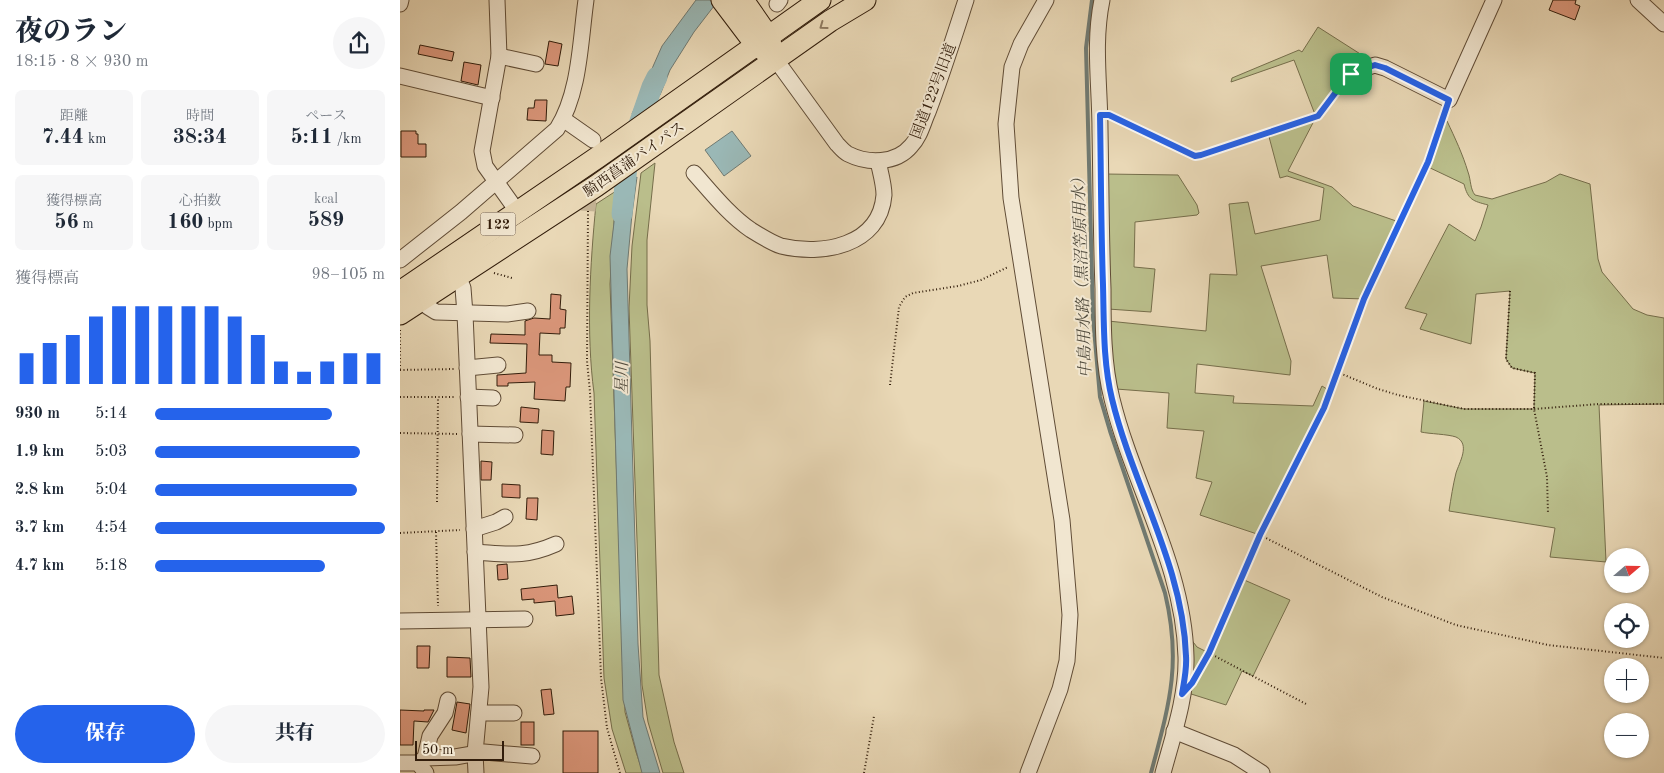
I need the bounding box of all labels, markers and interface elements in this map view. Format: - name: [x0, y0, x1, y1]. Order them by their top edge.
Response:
- button: share: [333, 17, 385, 69]
- text: 夜のラン: [15, 19, 127, 47]
- one-way arrow: [819, 20, 829, 29]
- street label: 国道122号旧道: [907, 41, 960, 141]
- pin: [1330, 53, 1372, 95]
- text: 18:15 · 8 × 930 m: [15, 54, 148, 70]
- icon: arrive: [1337, 60, 1365, 88]
- text: 距離: [60, 109, 88, 123]
- text: 時間: [186, 109, 214, 123]
- text: ペース: [305, 109, 347, 123]
- street label: 騎西菖蒲バイパス: [580, 118, 688, 201]
- text: 7.44: [42, 127, 84, 148]
- text: 38:34: [173, 127, 227, 148]
- text: 5:11: [290, 127, 333, 148]
- text: km: [84, 132, 106, 146]
- text: /km: [333, 132, 362, 146]
- water label: 中島用水路（黒沼笠原用水）: [1069, 170, 1095, 378]
- text: kcal: [314, 192, 338, 206]
- text: 獲得標高: [46, 194, 102, 208]
- text: 心拍数: [179, 194, 221, 208]
- text: 589: [308, 210, 344, 231]
- text: 56: [54, 212, 79, 233]
- text: 160: [167, 212, 204, 233]
- road number: 122: [480, 212, 516, 235]
- text: m: [79, 217, 94, 231]
- text: bpm: [204, 217, 233, 231]
- text: 98–105 m: [311, 267, 385, 283]
- text: 獲得標高: [15, 271, 79, 287]
- water label: 星川: [613, 360, 631, 394]
- text: 930 m: [15, 406, 60, 422]
- text: 5:14: [95, 406, 127, 422]
- text: 1.9 km: [15, 444, 64, 460]
- text: 5:03: [95, 444, 127, 460]
- text: 2.8 km: [15, 482, 64, 498]
- text: 5:04: [95, 482, 127, 498]
- text: 3.7 km: [15, 520, 64, 536]
- text: 4:54: [95, 520, 127, 536]
- north arrow: [1604, 548, 1649, 592]
- map controls: [1604, 548, 1649, 758]
- text: 4.7 km: [15, 558, 64, 574]
- text: 5:18: [95, 558, 127, 574]
- button: locate: [1604, 603, 1649, 648]
- button: +: [1604, 658, 1649, 703]
- button: 保存: [15, 705, 195, 763]
- button: 共有: [205, 705, 385, 763]
- button: −: [1604, 713, 1649, 758]
- scale bar: [415, 738, 504, 761]
- text: 50 m: [422, 743, 453, 757]

